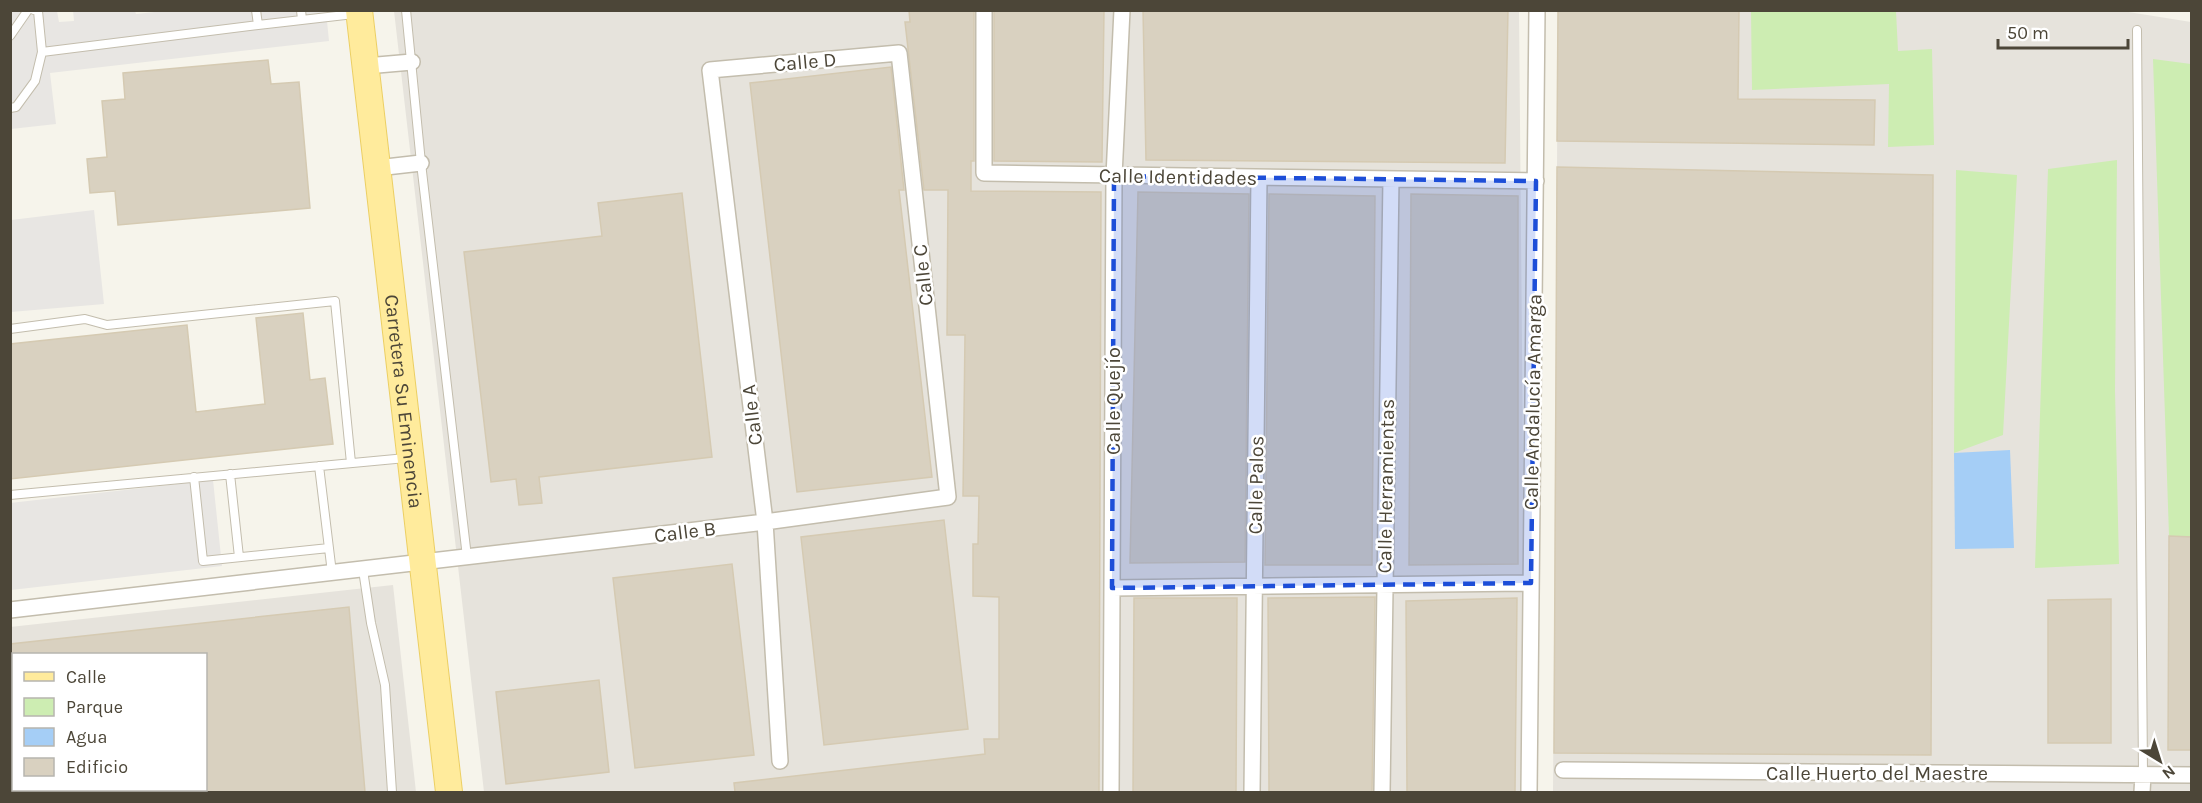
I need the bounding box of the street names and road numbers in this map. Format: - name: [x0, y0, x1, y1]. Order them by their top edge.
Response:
- street label: Calle D: [773, 48, 837, 76]
- street label: Calle Identidades: [1099, 164, 1257, 190]
- street label: Calle C: [908, 243, 938, 307]
- street label: Carretera Su Eminencia: [380, 293, 428, 510]
- street label: Calle Andalucía Amarga: [1520, 294, 1546, 510]
- street label: Calle Quejío: [1102, 347, 1125, 455]
- street label: Calle A: [737, 383, 767, 447]
- street label: Calle Herramientas: [1373, 398, 1399, 574]
- street label: Calle Palos: [1244, 435, 1268, 535]
- street label: Calle B: [653, 517, 717, 547]
- street label: Calle Huerto del Maestre: [1766, 762, 1988, 785]

